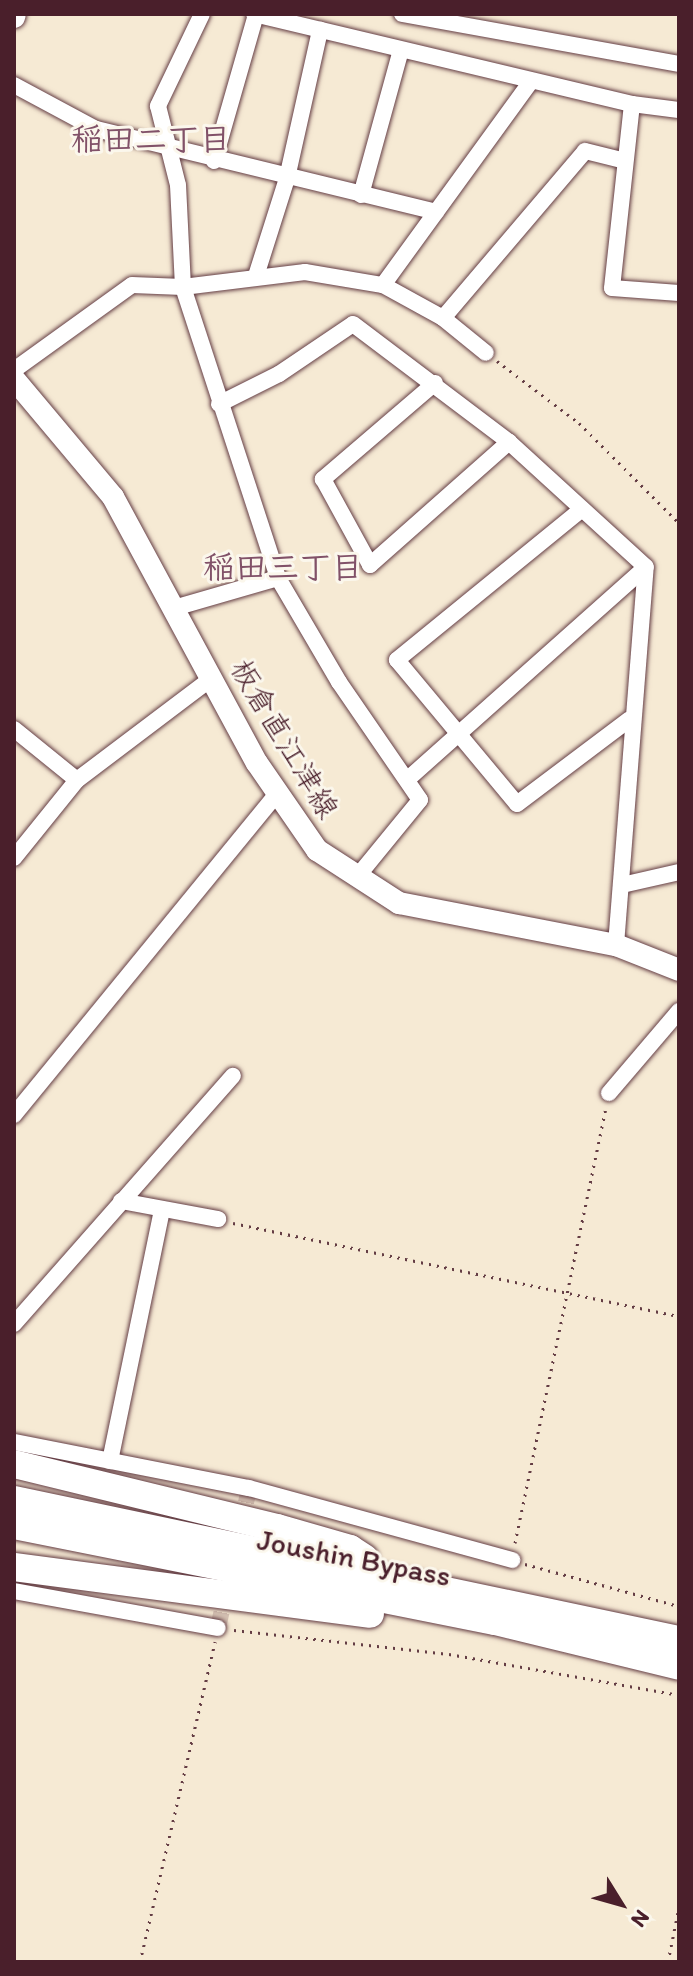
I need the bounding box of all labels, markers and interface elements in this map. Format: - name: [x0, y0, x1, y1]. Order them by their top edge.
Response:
- district label: 稲田二丁目: [71, 120, 231, 158]
- district label: 稲田三丁目: [203, 548, 363, 586]
- street label: 板倉直江津線: [222, 653, 346, 825]
- street label: Joushin Bypass: [254, 1522, 454, 1594]
- north arrow: [581, 1864, 661, 1944]
- text: N: [625, 1905, 656, 1933]

